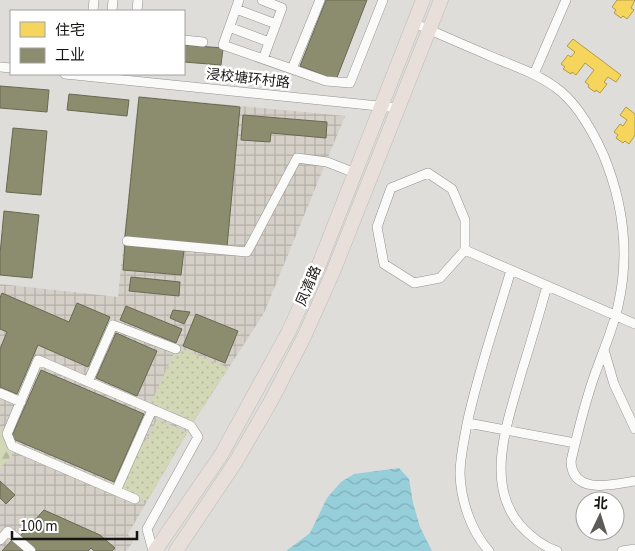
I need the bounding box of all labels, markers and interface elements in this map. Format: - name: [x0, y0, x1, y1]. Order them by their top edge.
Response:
- legend: [10, 10, 185, 75]
- text: 住宅: [55, 20, 85, 41]
- text: 工业: [55, 45, 85, 66]
- street label: 浸校塘环村路: [205, 65, 291, 93]
- street label: 凤清路: [292, 263, 326, 309]
- north arrow: [575, 491, 625, 541]
- text: 北: [593, 494, 609, 514]
- scale bar: [12, 508, 138, 540]
- text: 100 m: [20, 516, 58, 537]

